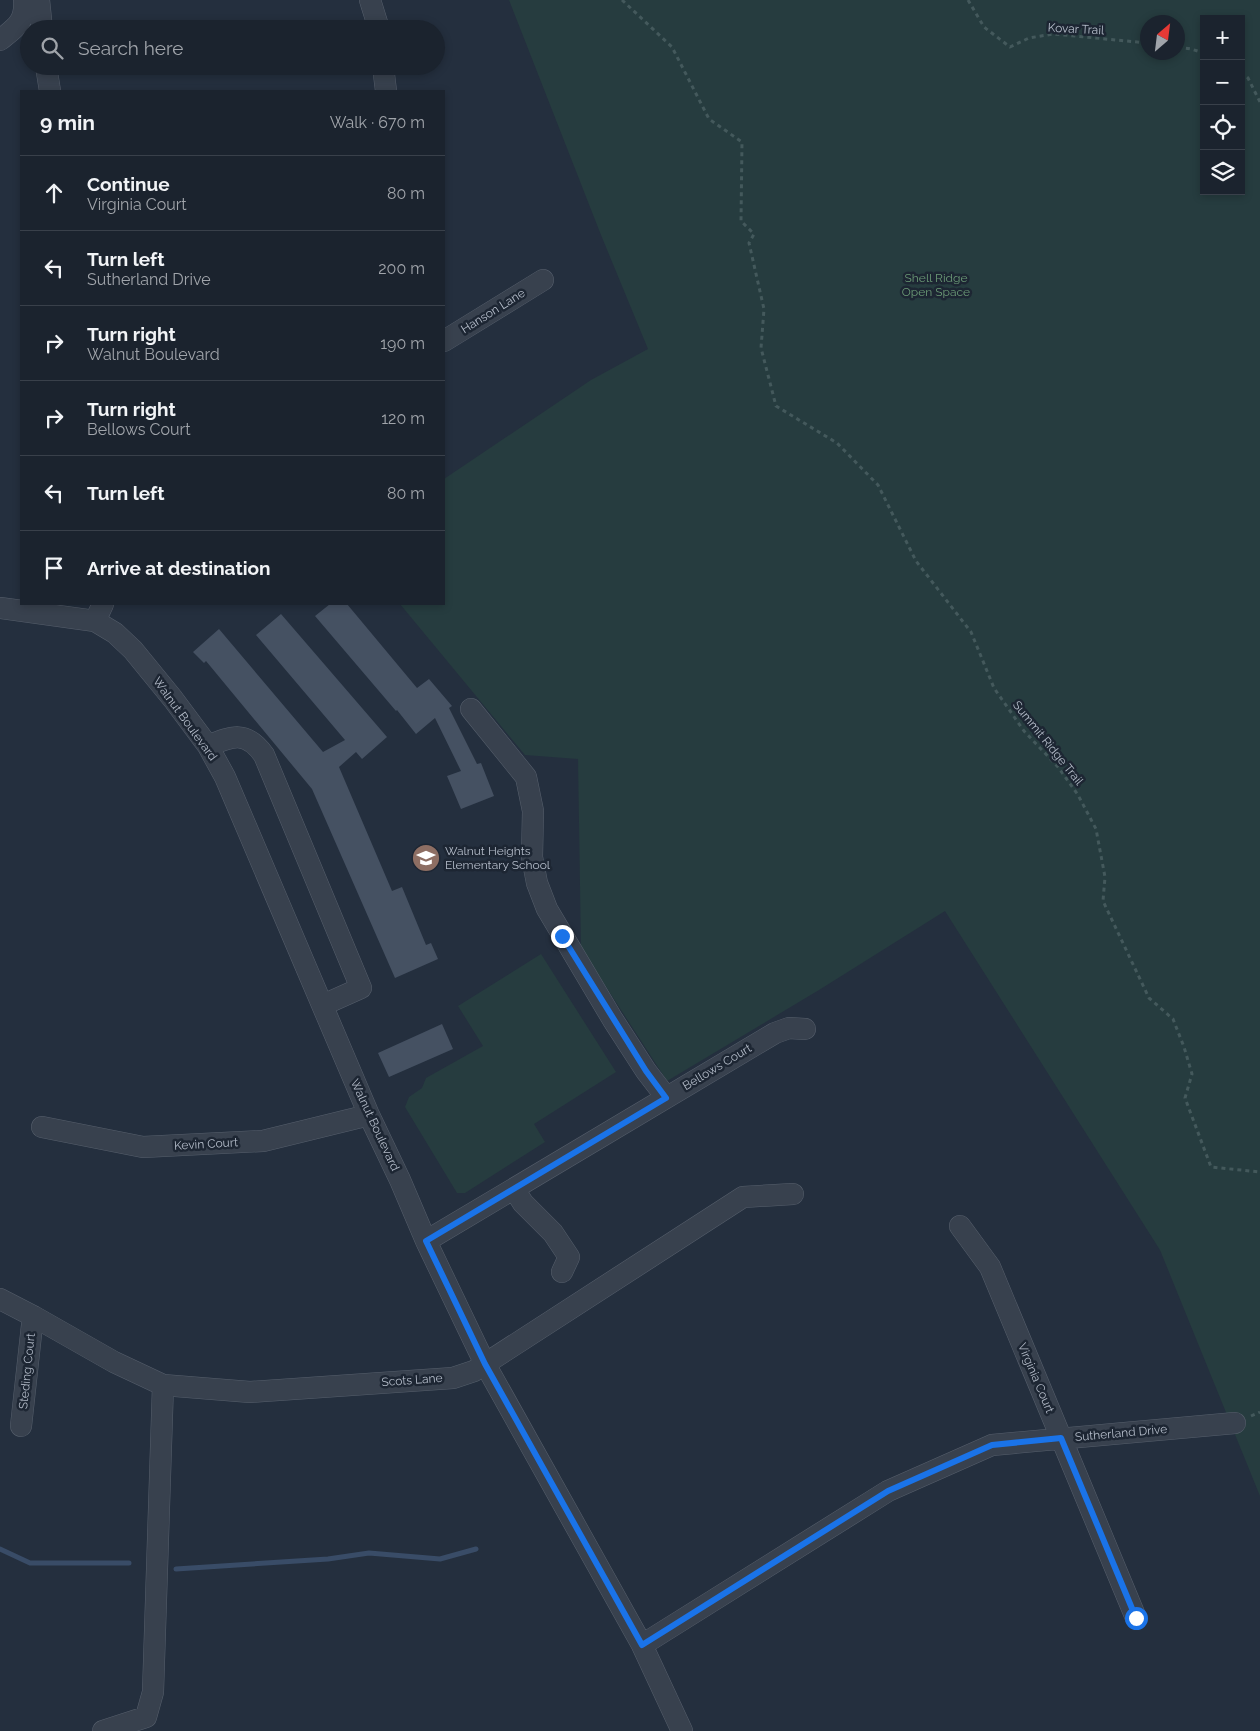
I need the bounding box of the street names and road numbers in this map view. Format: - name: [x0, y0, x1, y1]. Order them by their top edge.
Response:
- street label: Kovar Trail: [1047, 21, 1105, 38]
- street label: Hanson Lane: [458, 286, 528, 336]
- street label: Walnut Boulevard: [150, 675, 220, 763]
- street label: Summit Ridge Trail: [1010, 698, 1087, 788]
- street label: Bellows Court: [680, 1041, 754, 1093]
- street label: Walnut Boulevard: [348, 1077, 402, 1173]
- street label: Kevin Court: [174, 1135, 238, 1153]
- street label: Steding Court: [16, 1332, 38, 1410]
- street label: Virginia Court: [1015, 1341, 1057, 1415]
- street label: Scots Lane: [381, 1371, 443, 1389]
- street label: Sutherland Drive: [1074, 1422, 1168, 1444]

